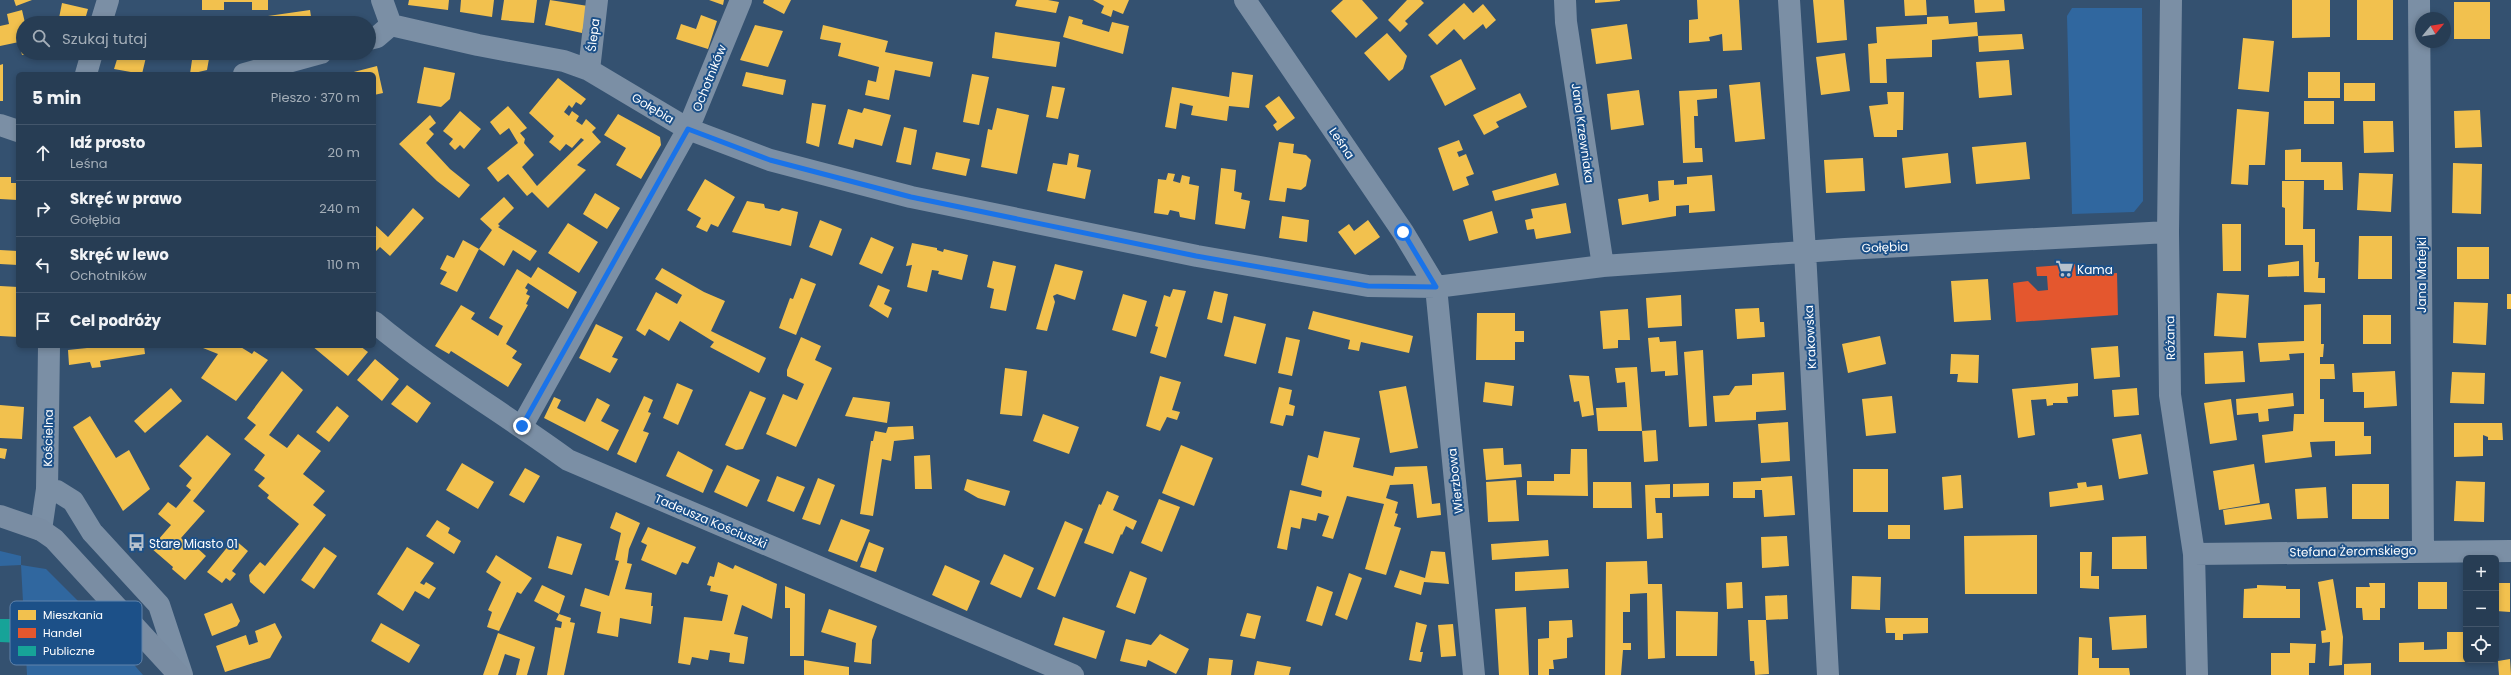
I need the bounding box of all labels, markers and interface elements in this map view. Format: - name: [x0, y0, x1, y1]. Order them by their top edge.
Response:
- north arrow: [2415, 12, 2451, 48]
- search box: [16, 16, 376, 60]
- street label: Ślepa: [583, 17, 603, 53]
- icon: search: [30, 27, 52, 49]
- text: Szukaj tutaj: [62, 28, 147, 49]
- street label: Ochotników: [688, 42, 730, 114]
- street label: Jana Krzewniaka: [1568, 82, 1598, 184]
- text: 5 min: [32, 86, 81, 110]
- text: Pieszo · 370 m: [271, 88, 360, 107]
- street label: Gołębia: [629, 89, 677, 127]
- street label: Leśna: [1325, 124, 1359, 162]
- text: Idź prosto: [70, 132, 145, 153]
- icon: ahead: [32, 142, 54, 164]
- text: 20 m: [327, 143, 360, 162]
- text: Leśna: [70, 154, 108, 173]
- text: Skręć w prawo: [70, 188, 182, 209]
- icon: right: [32, 198, 54, 220]
- text: 240 m: [319, 199, 360, 218]
- text: Gołębia: [70, 210, 121, 229]
- route start: [1394, 223, 1412, 241]
- street label: Jana Matejki: [2413, 237, 2430, 313]
- street label: Gołębia: [1861, 238, 1909, 256]
- text: Skręć w lewo: [70, 244, 169, 265]
- icon: left: [32, 254, 54, 276]
- text: 110 m: [327, 255, 360, 274]
- supermarket icon: Kama: [2054, 259, 2074, 279]
- place label: Kama: [2077, 261, 2113, 278]
- text: Ochotników: [70, 266, 147, 285]
- street label: Krakowska: [1800, 305, 1820, 369]
- icon: arrive: [32, 310, 54, 332]
- text: Cel podróży: [70, 310, 161, 331]
- street label: Różana: [2161, 316, 2179, 360]
- street label: Kościelna: [39, 409, 57, 467]
- route end: [513, 417, 531, 435]
- street label: Wierzbowa: [1443, 447, 1467, 515]
- street label: Tadeusza Kościuszki: [652, 490, 770, 552]
- bus stop icon: Stare Miasto 01: [126, 533, 146, 553]
- place label: Stare Miasto 01: [149, 535, 238, 552]
- street label: Stefana Żeromskiego: [2289, 541, 2417, 561]
- map controls: [2463, 555, 2499, 663]
- button: +: [2463, 555, 2499, 591]
- button: −: [2463, 591, 2499, 627]
- legend: [10, 601, 142, 665]
- text: Mieszkania: [43, 607, 103, 623]
- text: Handel: [43, 625, 82, 641]
- button: locate: [2463, 627, 2499, 663]
- text: Publiczne: [43, 643, 95, 659]

